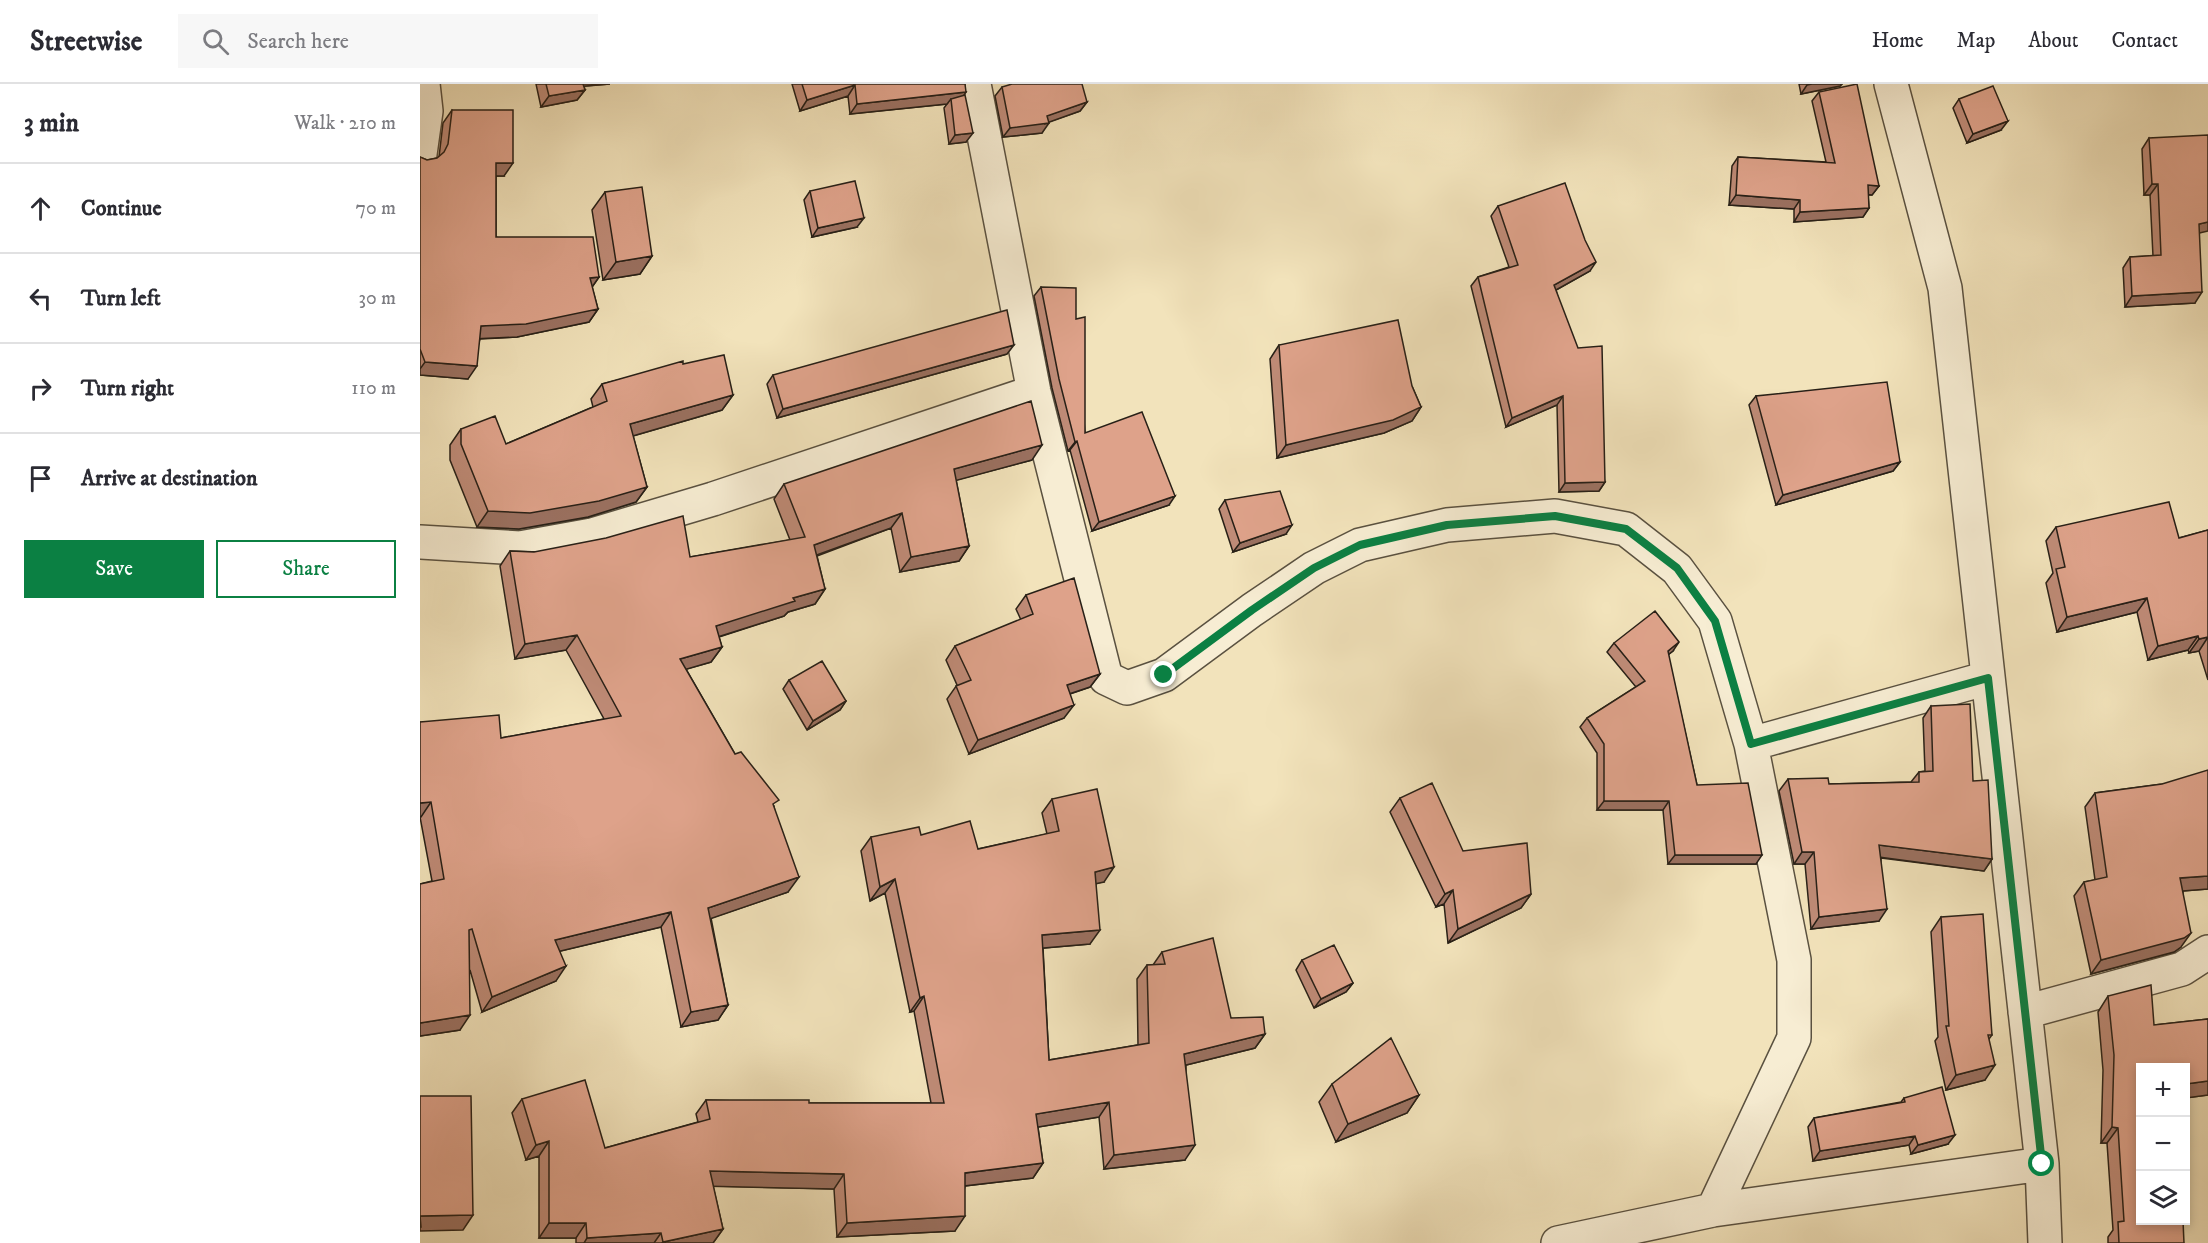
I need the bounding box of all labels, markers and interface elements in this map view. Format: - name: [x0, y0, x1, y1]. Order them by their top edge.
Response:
- search box: [178, 14, 598, 68]
- text: Streetwise: [30, 24, 142, 59]
- icon: search: [199, 25, 232, 58]
- text: Search here: [247, 28, 349, 55]
- text: Home: [1872, 28, 1924, 54]
- text: Map: [1957, 28, 1995, 54]
- text: About: [2028, 28, 2079, 54]
- text: Contact: [2112, 28, 2178, 54]
- text: 3 min: [24, 107, 79, 140]
- text: Walk · 210 m: [294, 111, 396, 136]
- icon: ahead: [24, 192, 57, 225]
- text: Continue: [81, 195, 162, 222]
- text: 70 m: [355, 196, 396, 221]
- icon: left: [24, 282, 57, 315]
- text: Turn left: [81, 285, 161, 312]
- text: 30 m: [358, 286, 396, 311]
- icon: right: [24, 372, 57, 405]
- text: Turn right: [81, 375, 174, 402]
- text: 110 m: [351, 376, 396, 401]
- icon: arrive: [24, 462, 57, 495]
- text: Arrive at destination: [81, 465, 258, 492]
- button: Save: [24, 540, 204, 598]
- button: Share: [216, 540, 396, 598]
- route end: [1150, 661, 1176, 687]
- map controls: [2136, 1063, 2190, 1225]
- button: +: [2136, 1063, 2190, 1117]
- button: −: [2136, 1117, 2190, 1171]
- route start: [2028, 1150, 2054, 1176]
- button: layers: [2136, 1171, 2190, 1225]

